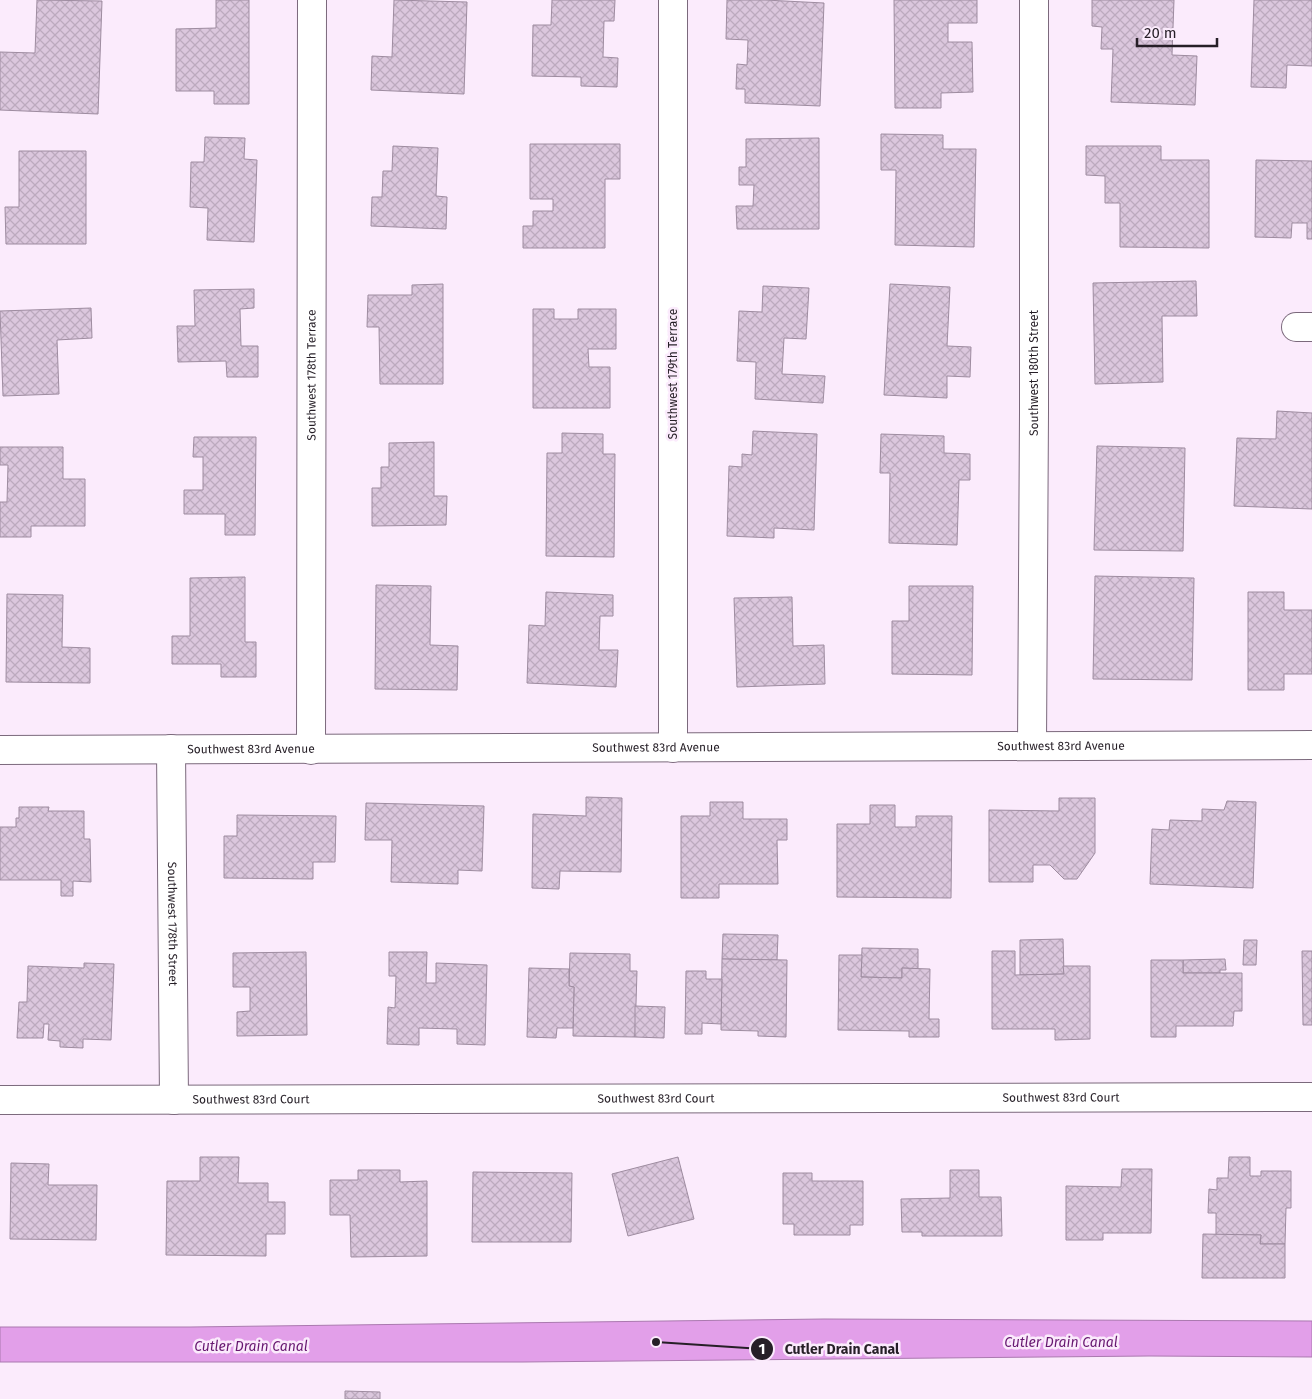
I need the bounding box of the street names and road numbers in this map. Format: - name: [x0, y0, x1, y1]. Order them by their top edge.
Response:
- street label: Southwest 178th Terrace: [304, 309, 319, 441]
- street label: Southwest 179th Terrace: [666, 309, 680, 439]
- street label: Southwest 180th Street: [1027, 309, 1041, 436]
- street label: Southwest 83rd Avenue: [997, 739, 1125, 753]
- street label: Southwest 83rd Avenue: [592, 740, 720, 755]
- street label: Southwest 83rd Avenue: [187, 742, 315, 756]
- street label: Southwest 178th Street: [165, 862, 180, 987]
- street label: Southwest 83rd Court: [1002, 1090, 1120, 1105]
- street label: Southwest 83rd Court: [597, 1091, 715, 1106]
- street label: Southwest 83rd Court: [192, 1092, 310, 1107]

